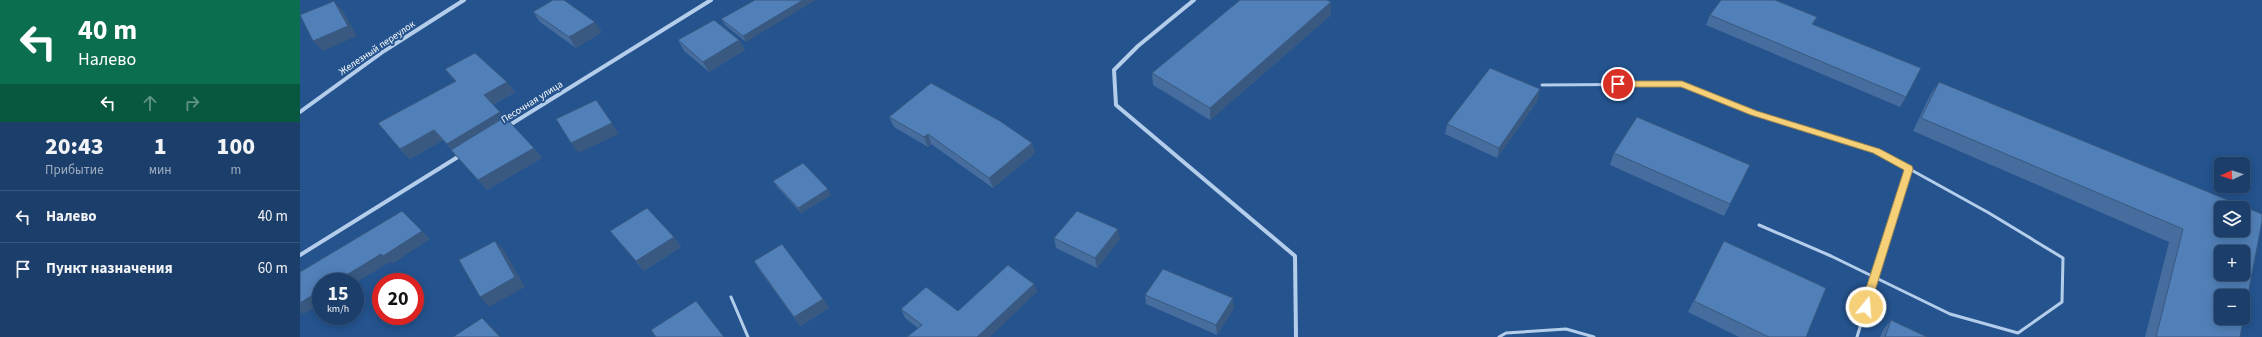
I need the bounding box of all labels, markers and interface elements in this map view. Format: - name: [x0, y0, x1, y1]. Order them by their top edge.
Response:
- text: 40 m: [78, 10, 137, 50]
- icon: left: [12, 16, 64, 68]
- street label: Железный переулок: [336, 17, 418, 79]
- text: Налево: [78, 47, 136, 72]
- pin: [1601, 67, 1635, 101]
- icon: arrive: [1607, 73, 1629, 95]
- street label: Песочная улица: [498, 77, 566, 127]
- icon: left: [97, 92, 119, 114]
- icon: ahead: [139, 92, 161, 114]
- icon: right: [181, 92, 203, 114]
- text: 20:43: [45, 129, 104, 164]
- text: 1: [154, 129, 167, 164]
- text: 100: [217, 129, 255, 164]
- north arrow: [2214, 157, 2250, 193]
- map controls: [2214, 157, 2250, 325]
- text: Прибытие: [45, 161, 104, 179]
- text: мин: [149, 161, 172, 179]
- text: m: [230, 161, 241, 179]
- button: layers: [2214, 201, 2250, 237]
- icon: left: [12, 206, 34, 228]
- text: Налево: [46, 206, 97, 227]
- text: 40 m: [258, 206, 288, 227]
- button: +: [2214, 245, 2250, 281]
- icon: arrive: [12, 258, 34, 280]
- text: Пункт назначения: [46, 258, 173, 279]
- text: 60 m: [258, 258, 288, 279]
- speed limit sign: 20: [372, 273, 424, 325]
- text: 15: [327, 280, 349, 308]
- position arrow: [1845, 286, 1887, 328]
- button: −: [2214, 289, 2250, 325]
- text: km/h: [327, 302, 349, 316]

